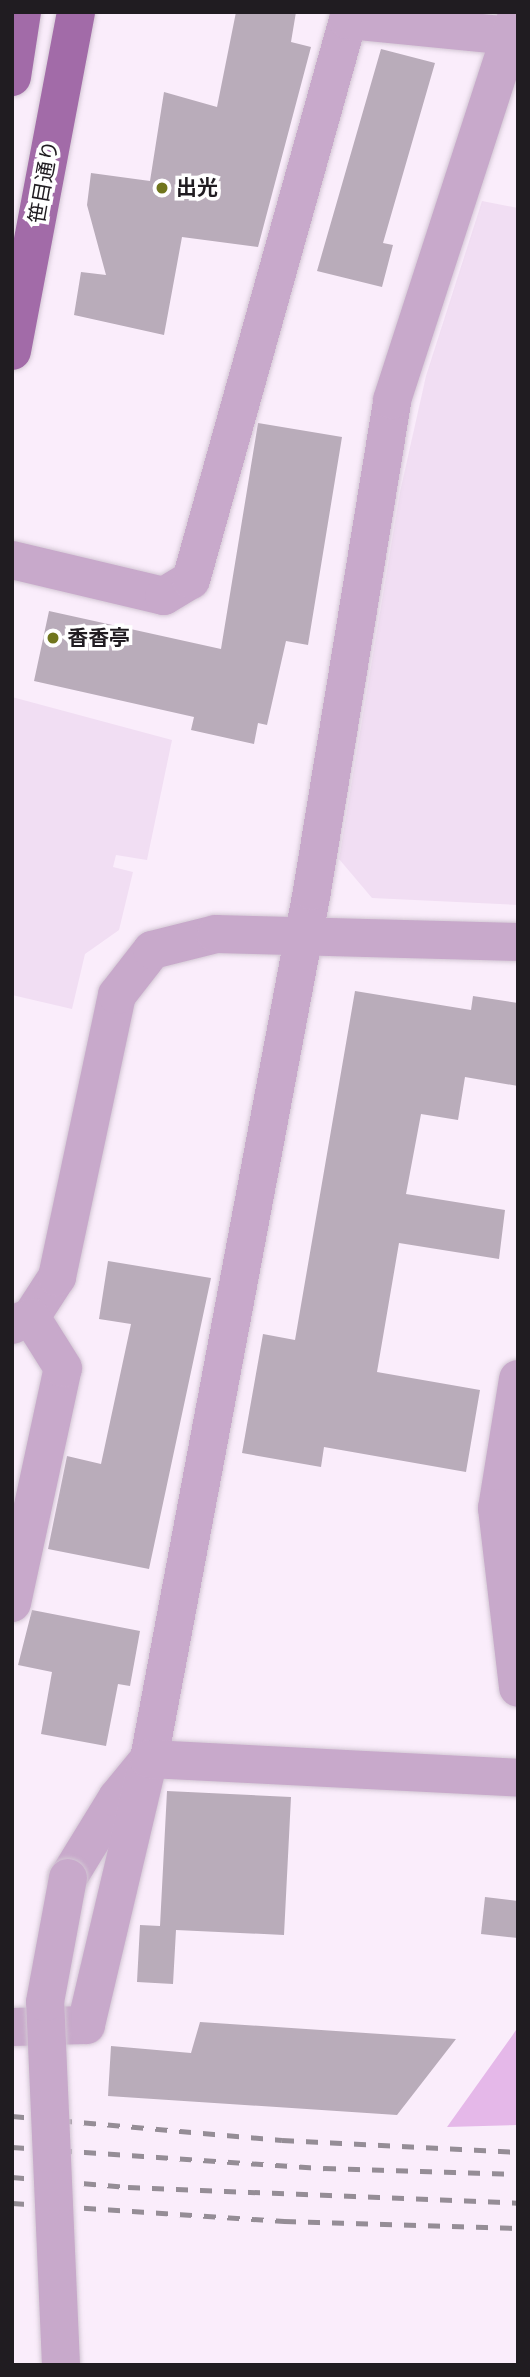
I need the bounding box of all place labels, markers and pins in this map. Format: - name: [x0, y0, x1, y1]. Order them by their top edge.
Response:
- place label: 出光: [176, 175, 218, 201]
- marker: 出光: [154, 180, 170, 196]
- place label: 香香亭: [67, 625, 130, 651]
- marker: 香香亭: [45, 630, 61, 646]

